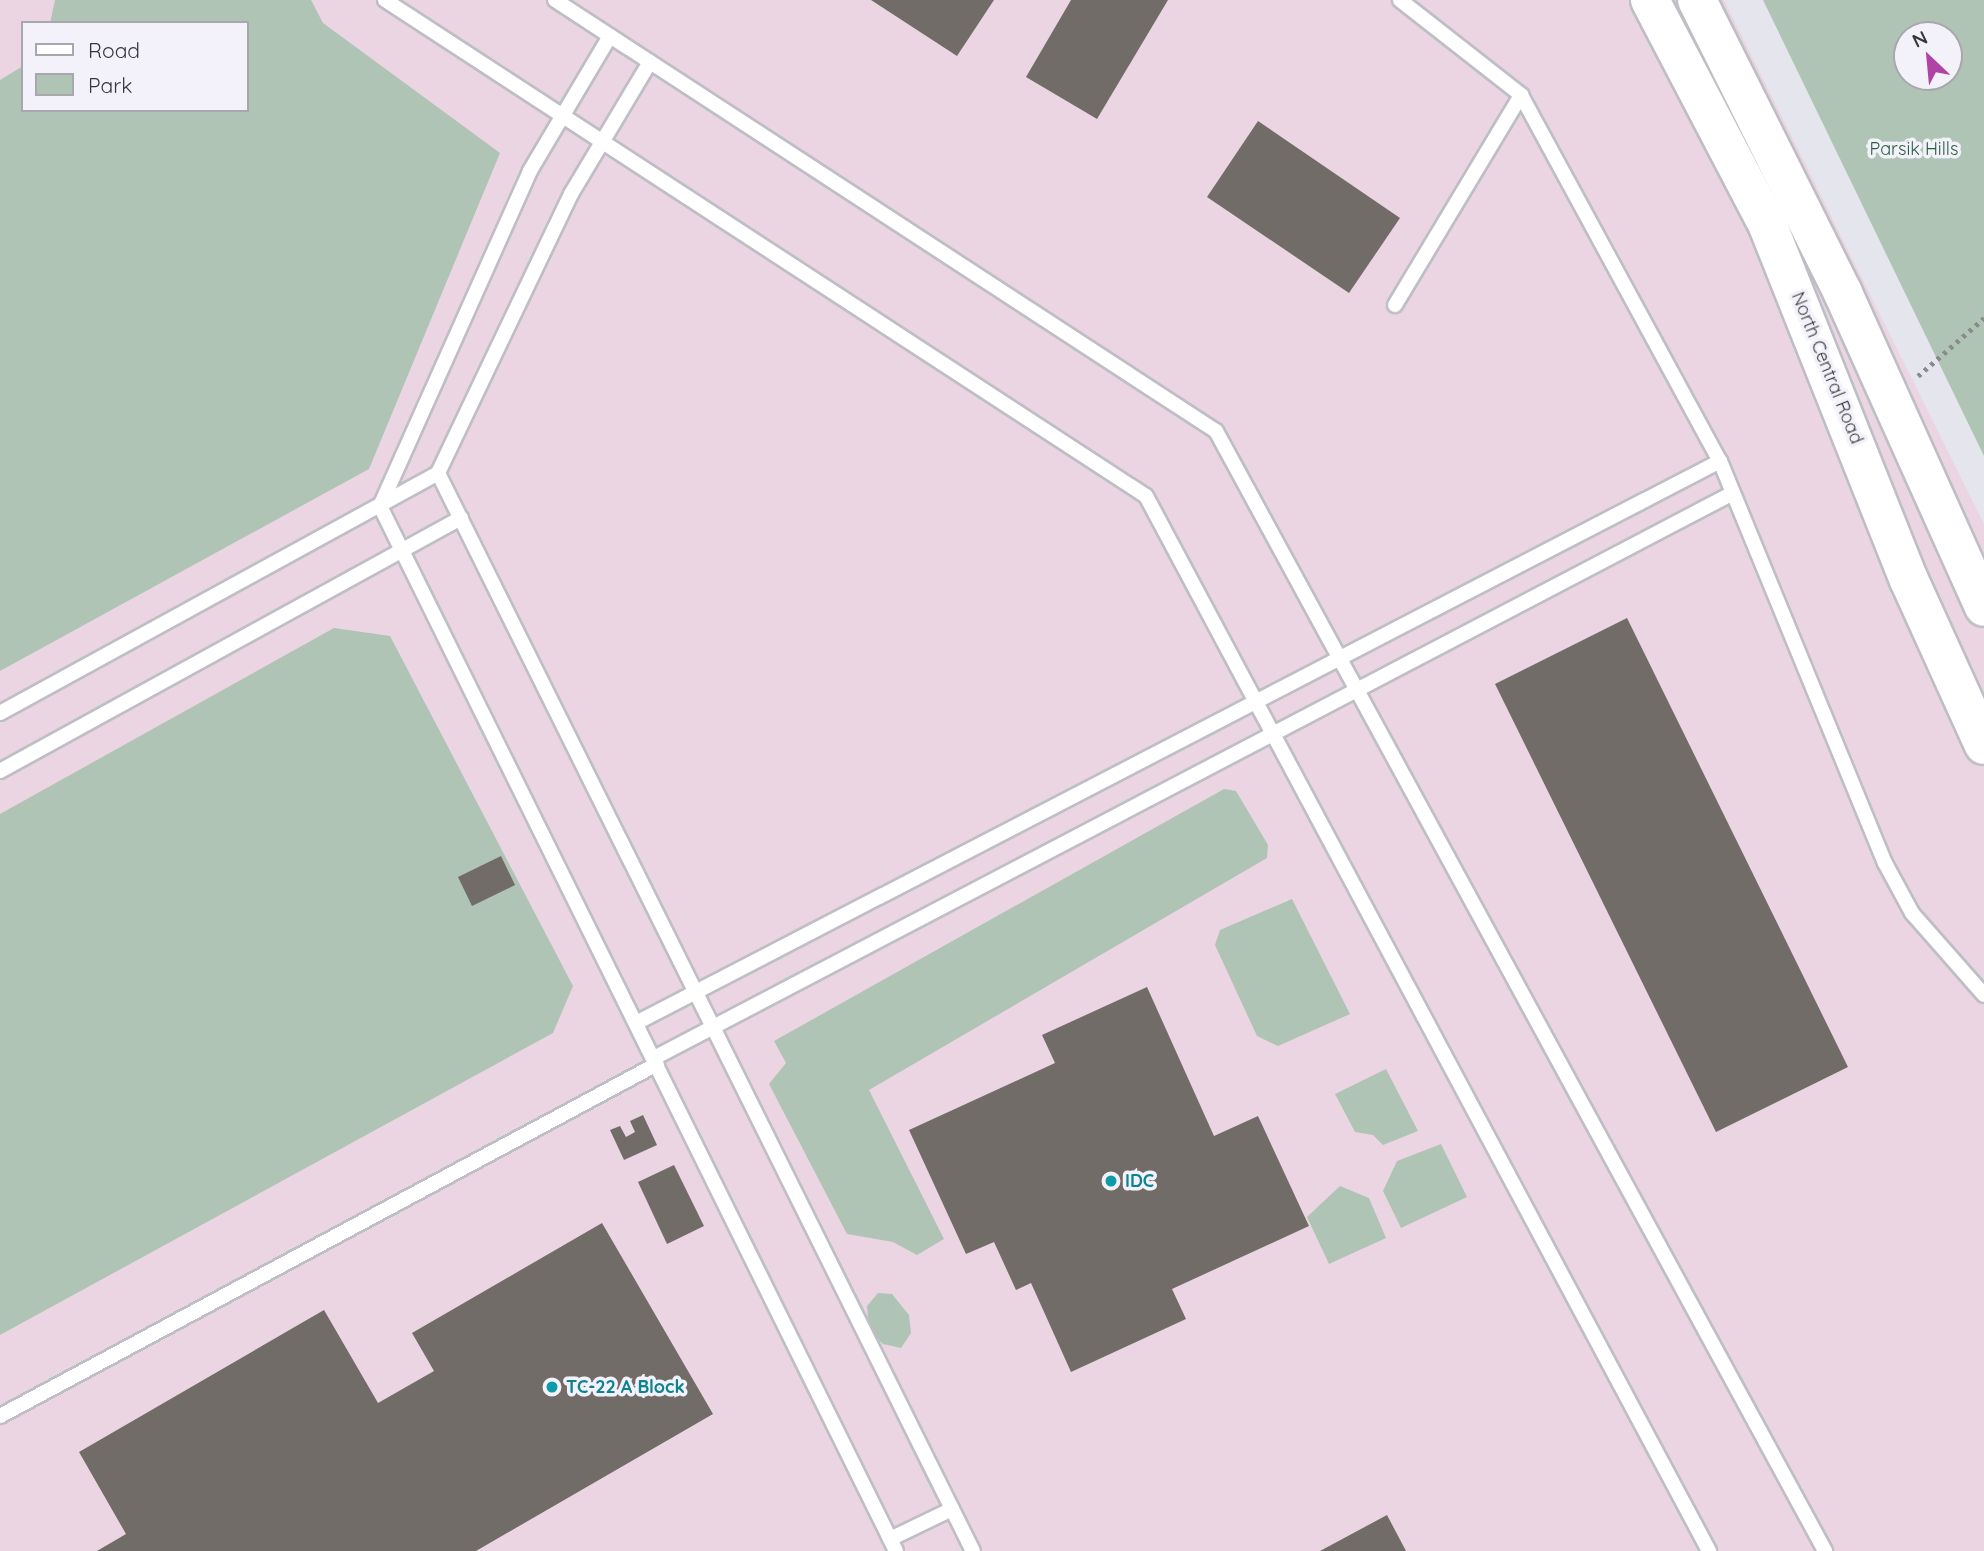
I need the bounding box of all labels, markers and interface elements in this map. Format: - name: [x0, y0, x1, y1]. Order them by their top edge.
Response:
- legend: [21, 21, 248, 112]
- north arrow: [1893, 21, 1963, 91]
- text: N: [1908, 25, 1931, 53]
- text: Road: [88, 37, 140, 63]
- text: Park: [88, 72, 132, 98]
- park label: Parsik Hills: [1870, 138, 1958, 160]
- street label: North Central Road: [1787, 289, 1867, 447]
- place label: IDC: [1125, 1170, 1154, 1192]
- marker: IDC: [1103, 1173, 1119, 1189]
- place label: TC-22 A Block: [566, 1376, 685, 1398]
- marker: TC-22 A Block: [544, 1379, 560, 1395]

